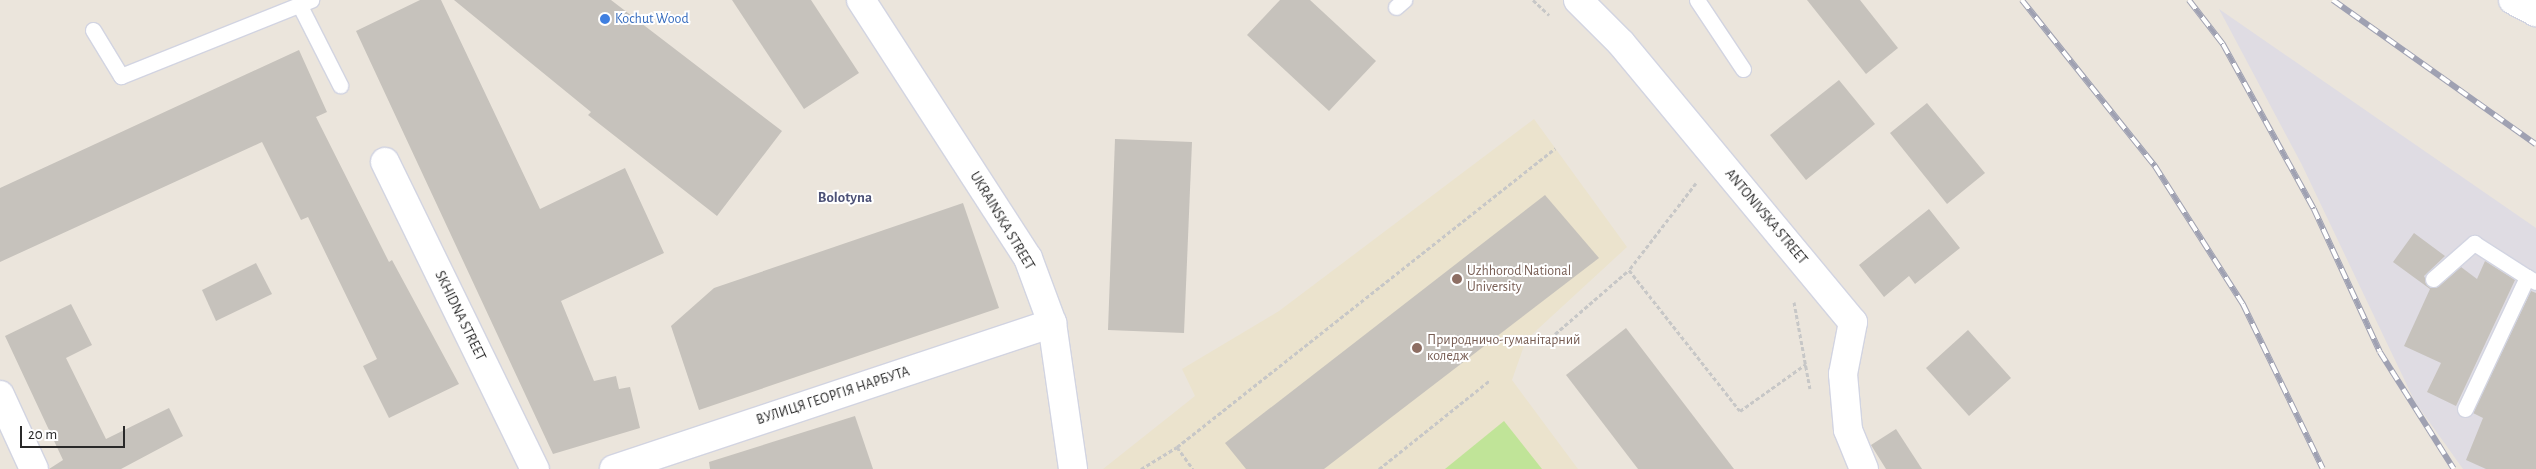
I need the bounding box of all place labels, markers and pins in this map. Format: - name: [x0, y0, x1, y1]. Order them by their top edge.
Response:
- place label: Kochut Wood: [615, 11, 689, 27]
- marker: Kochut Wood: [599, 13, 611, 25]
- place label: Uzhhorod National University: [1467, 263, 1571, 296]
- marker: Uzhhorod National University: [1451, 273, 1463, 285]
- place label: Природничо-гуманітарний коледж: [1427, 332, 1580, 364]
- marker: Природничо-гуманітарний коледж: [1411, 342, 1423, 354]

